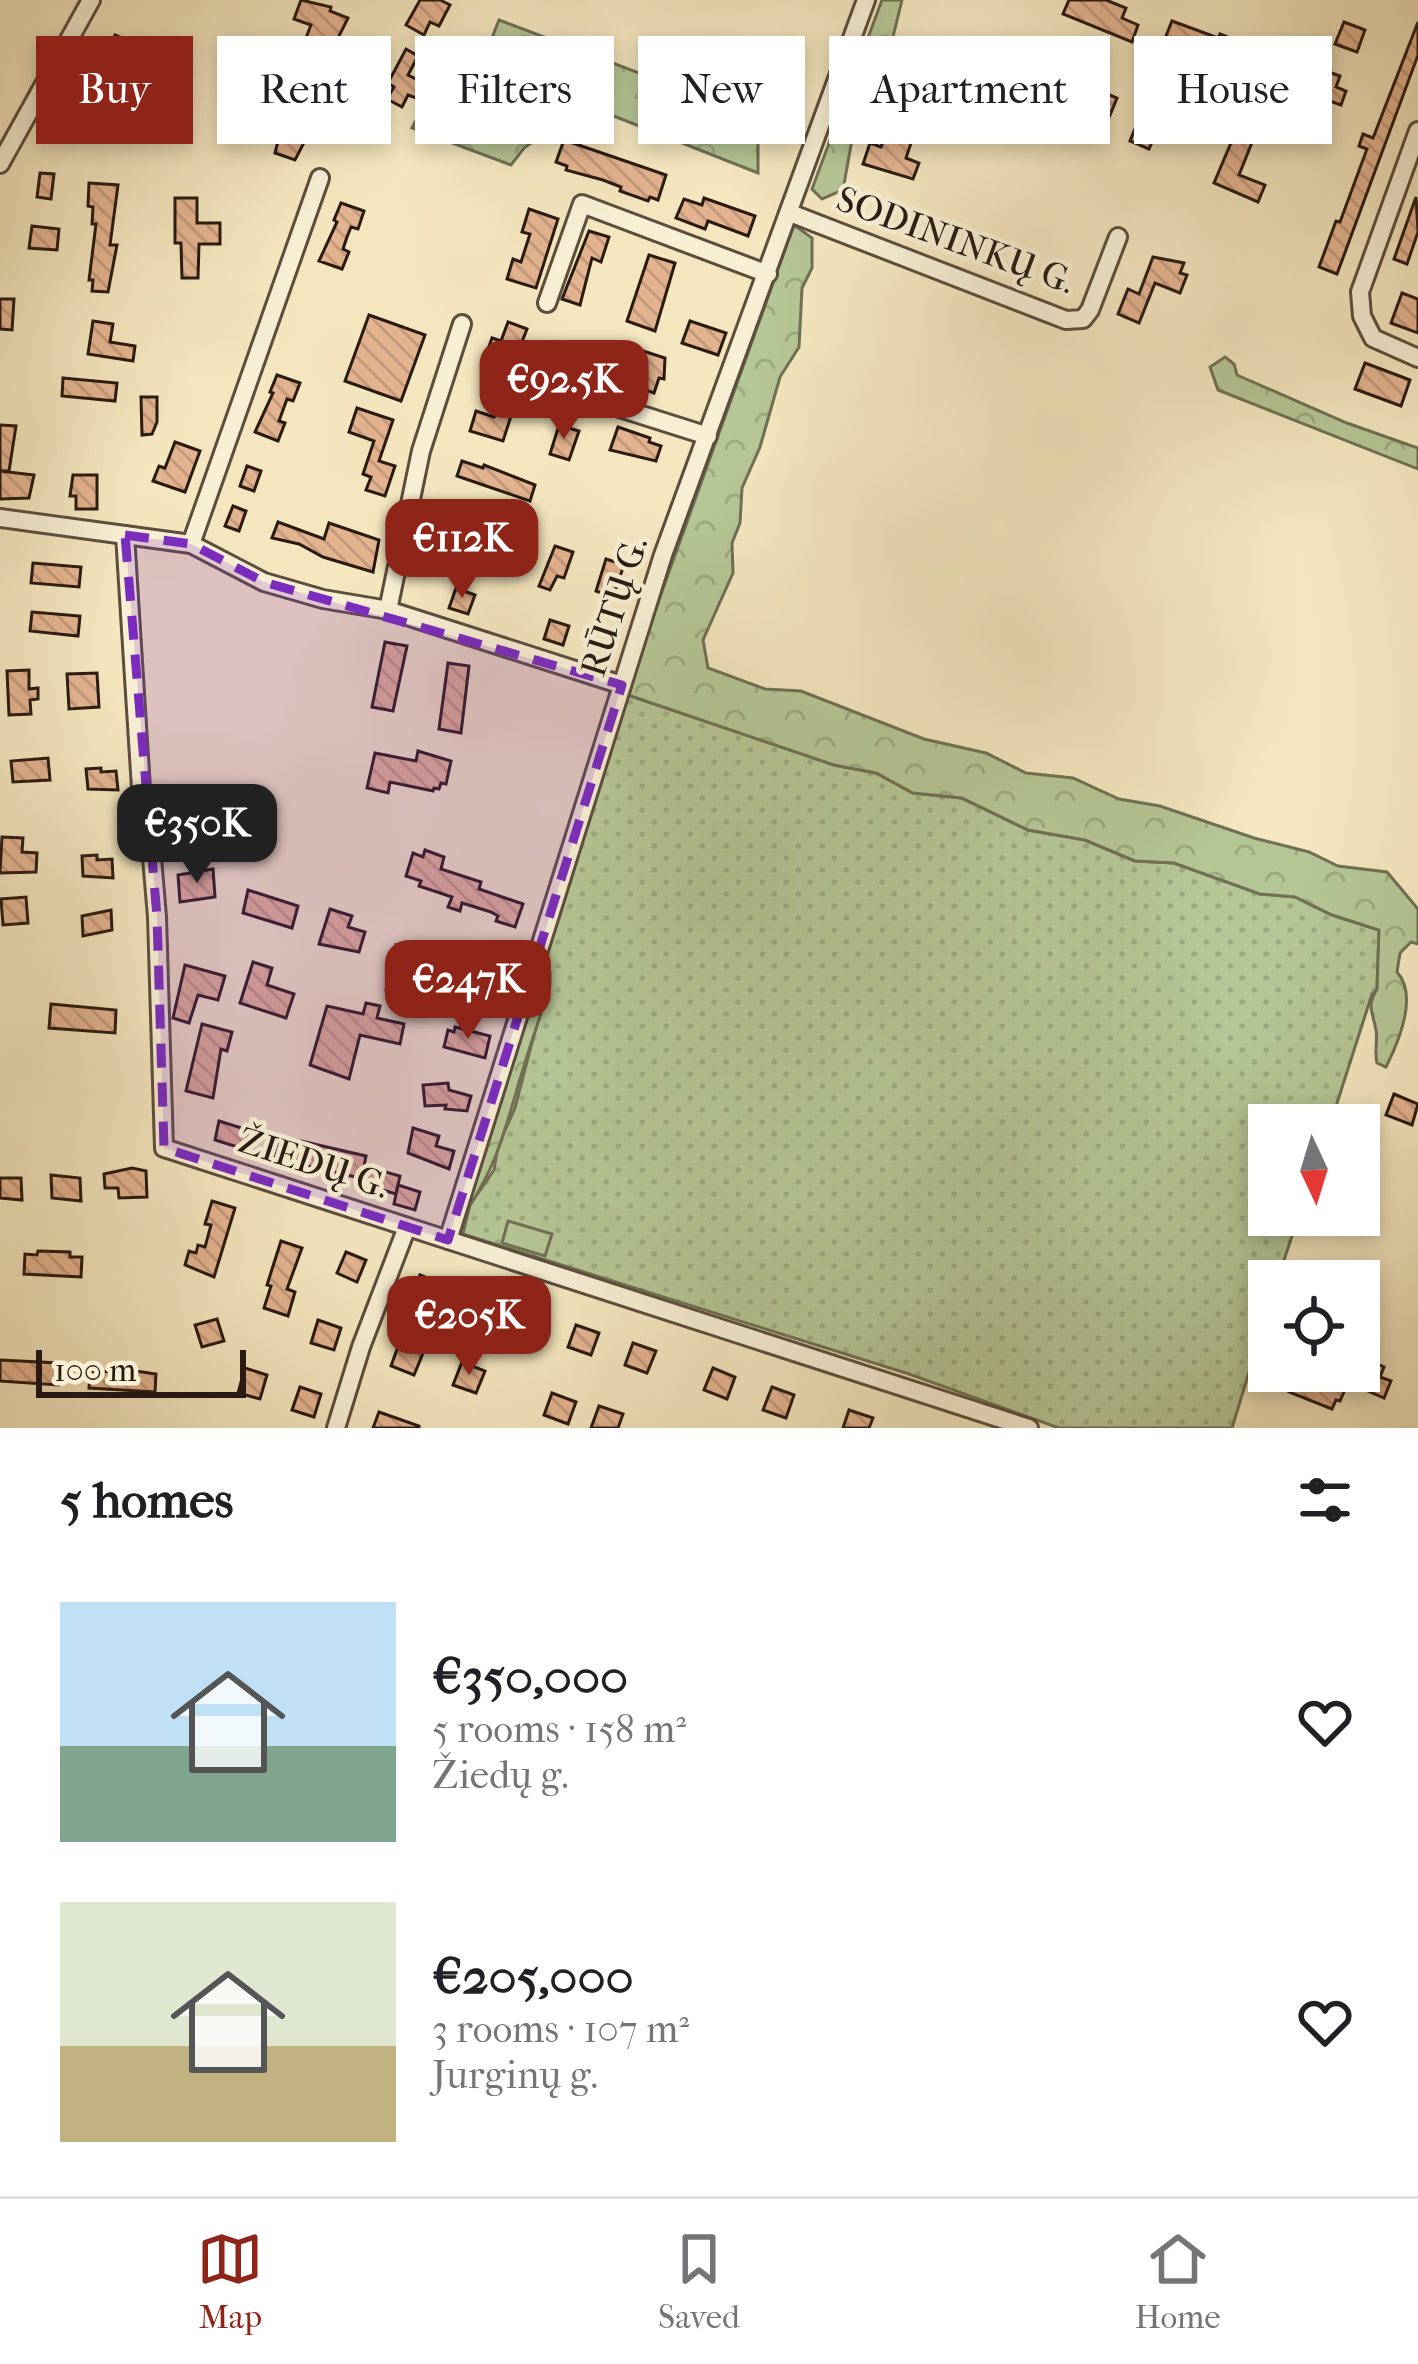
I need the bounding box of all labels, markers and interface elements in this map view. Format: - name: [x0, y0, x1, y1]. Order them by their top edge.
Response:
- chip: Buy: [36, 36, 193, 144]
- chip: Rent: [217, 36, 391, 144]
- chip: Filters: [415, 36, 614, 144]
- chip: New: [638, 36, 805, 144]
- chip: Apartment: [829, 36, 1110, 144]
- chip: House: [1134, 36, 1332, 144]
- street label: SODININKŲ G.: [831, 177, 1080, 302]
- pin: €92.5K: [466, 340, 662, 442]
- text: €92.5K: [507, 356, 621, 402]
- pin: €112K: [378, 499, 546, 601]
- text: €112K: [412, 515, 512, 561]
- street label: RŪTŲ G.: [572, 531, 656, 682]
- pin: €350K: [113, 784, 281, 886]
- text: €350K: [144, 800, 250, 846]
- pin: €247K: [384, 940, 552, 1042]
- text: €247K: [412, 956, 524, 1002]
- north arrow: [1248, 1104, 1380, 1236]
- map controls: [1248, 1104, 1380, 1392]
- street label: ŽIEDŲ G.: [233, 1119, 394, 1207]
- button: locate: [1248, 1260, 1380, 1392]
- pin: €205K: [385, 1276, 553, 1378]
- text: €205K: [414, 1292, 524, 1338]
- scale bar: [36, 1344, 246, 1397]
- text: 100 m: [54, 1351, 137, 1390]
- icon: filters: [1292, 1467, 1358, 1533]
- text: 5 homes: [60, 1470, 233, 1530]
- text: €350,000: [432, 1646, 628, 1706]
- icon: home: [156, 1650, 300, 1794]
- icon: heart: [1292, 1689, 1358, 1755]
- text: 5 rooms · 158 m²: [432, 1706, 686, 1752]
- text: Žiedų g.: [432, 1752, 569, 1798]
- text: €205,000: [432, 1946, 634, 2006]
- icon: home: [156, 1950, 300, 2094]
- icon: heart: [1292, 1989, 1358, 2055]
- text: 3 rooms · 107 m²: [432, 2006, 689, 2052]
- text: Jurginų g.: [432, 2052, 598, 2098]
- tab: Map: [197, 2226, 263, 2337]
- tab: Saved: [658, 2226, 740, 2337]
- tab: Home: [1135, 2226, 1221, 2337]

